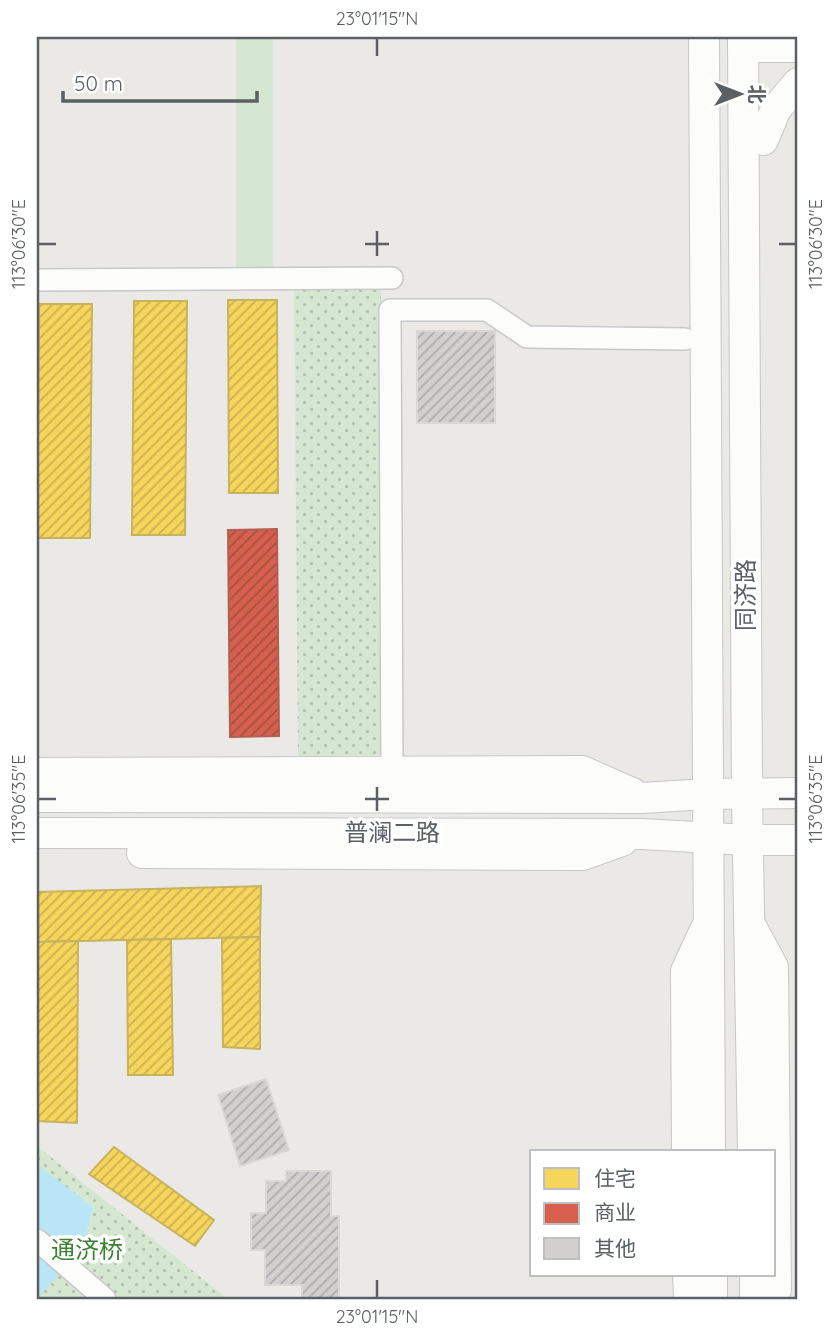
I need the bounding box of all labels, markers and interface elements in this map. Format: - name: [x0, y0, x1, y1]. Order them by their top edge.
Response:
- text: 23°01'15"N: [336, 7, 418, 30]
- scale bar: [63, 60, 257, 104]
- north arrow: [706, 60, 776, 130]
- text: 50 m: [74, 70, 123, 96]
- text: 北: [745, 84, 769, 104]
- text: 113°06'30"E: [7, 199, 30, 289]
- text: 113°06'30"E: [804, 199, 827, 289]
- street label: 同济路: [730, 559, 760, 631]
- text: 113°06'35"E: [7, 755, 30, 843]
- text: 113°06'35"E: [804, 755, 827, 843]
- street label: 普澜二路: [344, 817, 440, 847]
- legend: [530, 1150, 776, 1276]
- text: 住宅: [594, 1165, 636, 1191]
- text: 商业: [594, 1199, 636, 1225]
- park label: 通济桥: [51, 1234, 123, 1264]
- text: 其他: [594, 1235, 636, 1261]
- text: 23°01'15"N: [336, 1305, 418, 1328]

